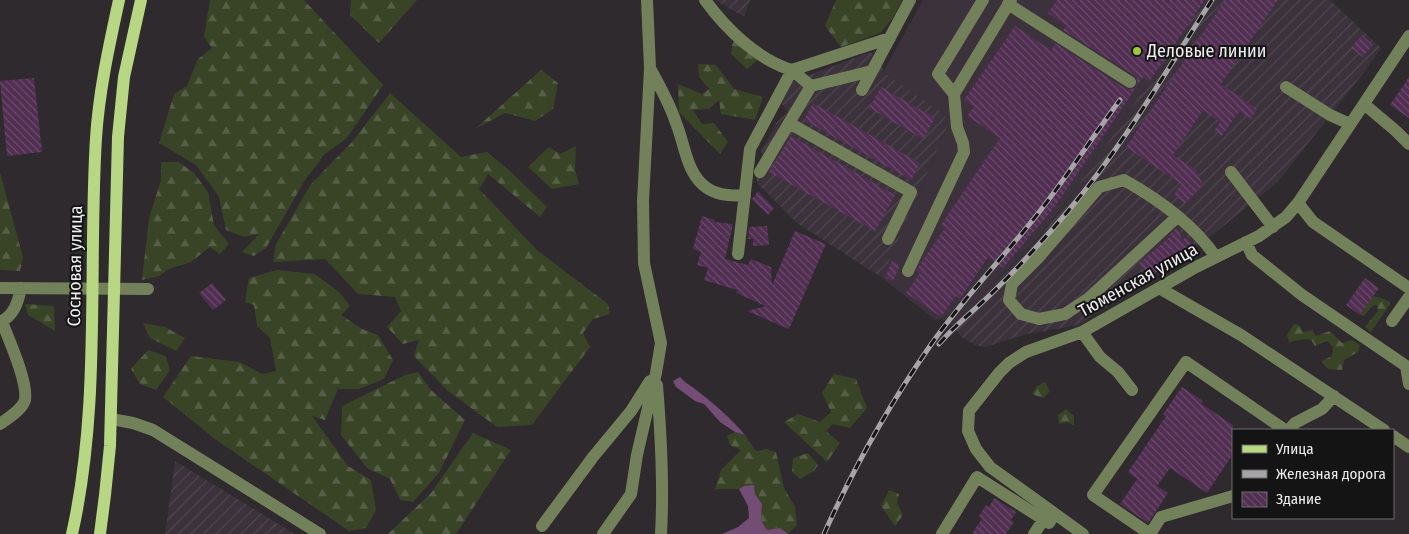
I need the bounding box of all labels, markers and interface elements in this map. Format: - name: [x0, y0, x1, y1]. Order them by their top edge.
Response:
- place label: Деловые линии: [1146, 40, 1266, 62]
- marker: Деловые линии: [1131, 45, 1143, 57]
- street label: Сосновая улица: [63, 205, 87, 327]
- street label: Тюменская улица: [1075, 238, 1202, 322]
- legend: [1232, 429, 1394, 519]
- text: Улица: [1275, 440, 1314, 458]
- text: Железная дорога: [1276, 465, 1386, 483]
- text: Здание: [1276, 490, 1322, 508]

